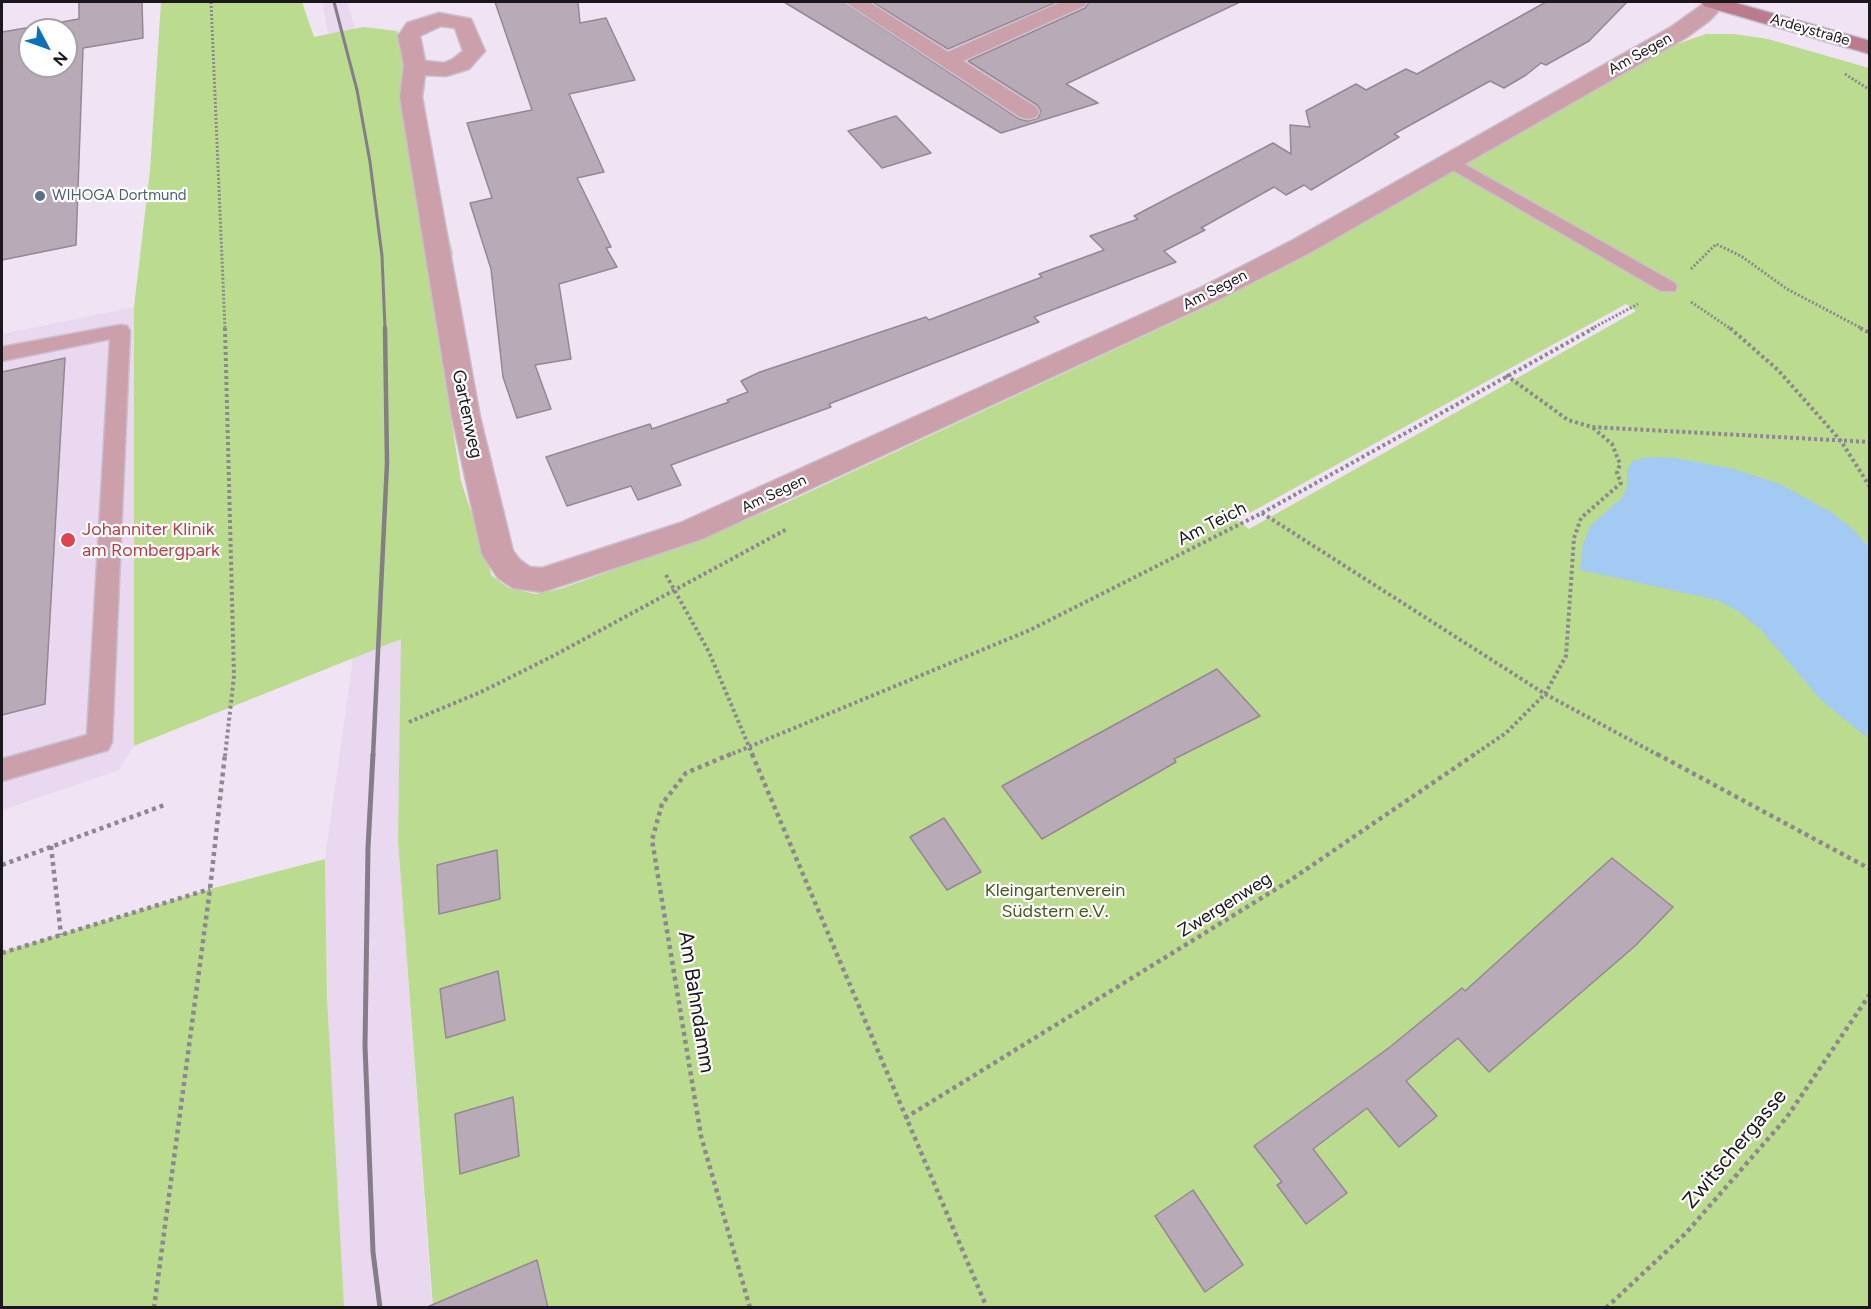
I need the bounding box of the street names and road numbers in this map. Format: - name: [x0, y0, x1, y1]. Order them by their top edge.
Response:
- street label: Ardeystraße: [1768, 10, 1852, 50]
- street label: Am Segen: [1605, 29, 1675, 79]
- street label: Am Segen: [1180, 266, 1250, 314]
- street label: Gartenweg: [447, 368, 487, 460]
- street label: Am Segen: [739, 471, 809, 517]
- street label: Am Teich: [1174, 497, 1250, 551]
- street label: Zwergenweg: [1174, 868, 1276, 942]
- street label: Am Bahndamm: [672, 929, 720, 1075]
- street label: Zwitschergasse: [1678, 1084, 1792, 1214]

